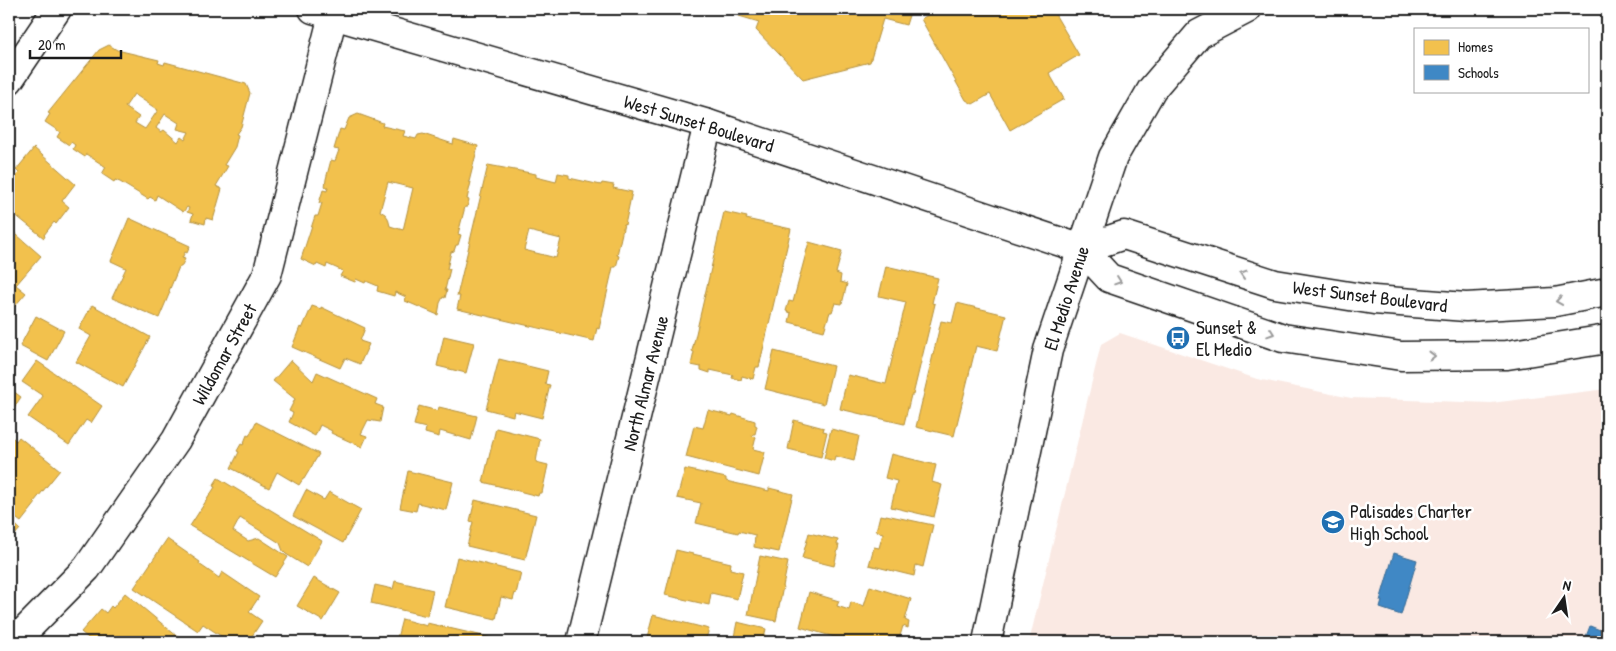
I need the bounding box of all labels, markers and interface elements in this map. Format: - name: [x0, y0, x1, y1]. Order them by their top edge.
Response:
- scale bar: [30, 28, 121, 60]
- legend: [1414, 28, 1588, 92]
- text: 20 m: [38, 34, 65, 55]
- text: Homes: [1458, 36, 1493, 57]
- text: Schools: [1458, 62, 1499, 83]
- street label: West Sunset Boulevard: [621, 88, 778, 158]
- street label: El Medio Avenue: [1037, 242, 1095, 354]
- one-way arrow: [1239, 269, 1247, 279]
- street label: West Sunset Boulevard: [1291, 274, 1449, 318]
- one-way arrow: [1113, 275, 1121, 285]
- one-way arrow: [1555, 295, 1564, 305]
- street label: Wildomar Street: [185, 298, 263, 409]
- street label: North Almar Avenue: [616, 312, 674, 453]
- place label: Sunset & El Medio: [1196, 314, 1257, 362]
- bus stop icon: Sunset & El Medio: [1165, 325, 1191, 351]
- one-way arrow: [1267, 328, 1275, 338]
- one-way arrow: [1428, 351, 1436, 361]
- place label: Palisades Charter High School: [1350, 498, 1473, 546]
- school or university icon: Palisades Charter High School: [1320, 509, 1346, 535]
- north arrow: [1538, 574, 1588, 624]
- text: N: [1561, 575, 1573, 595]

